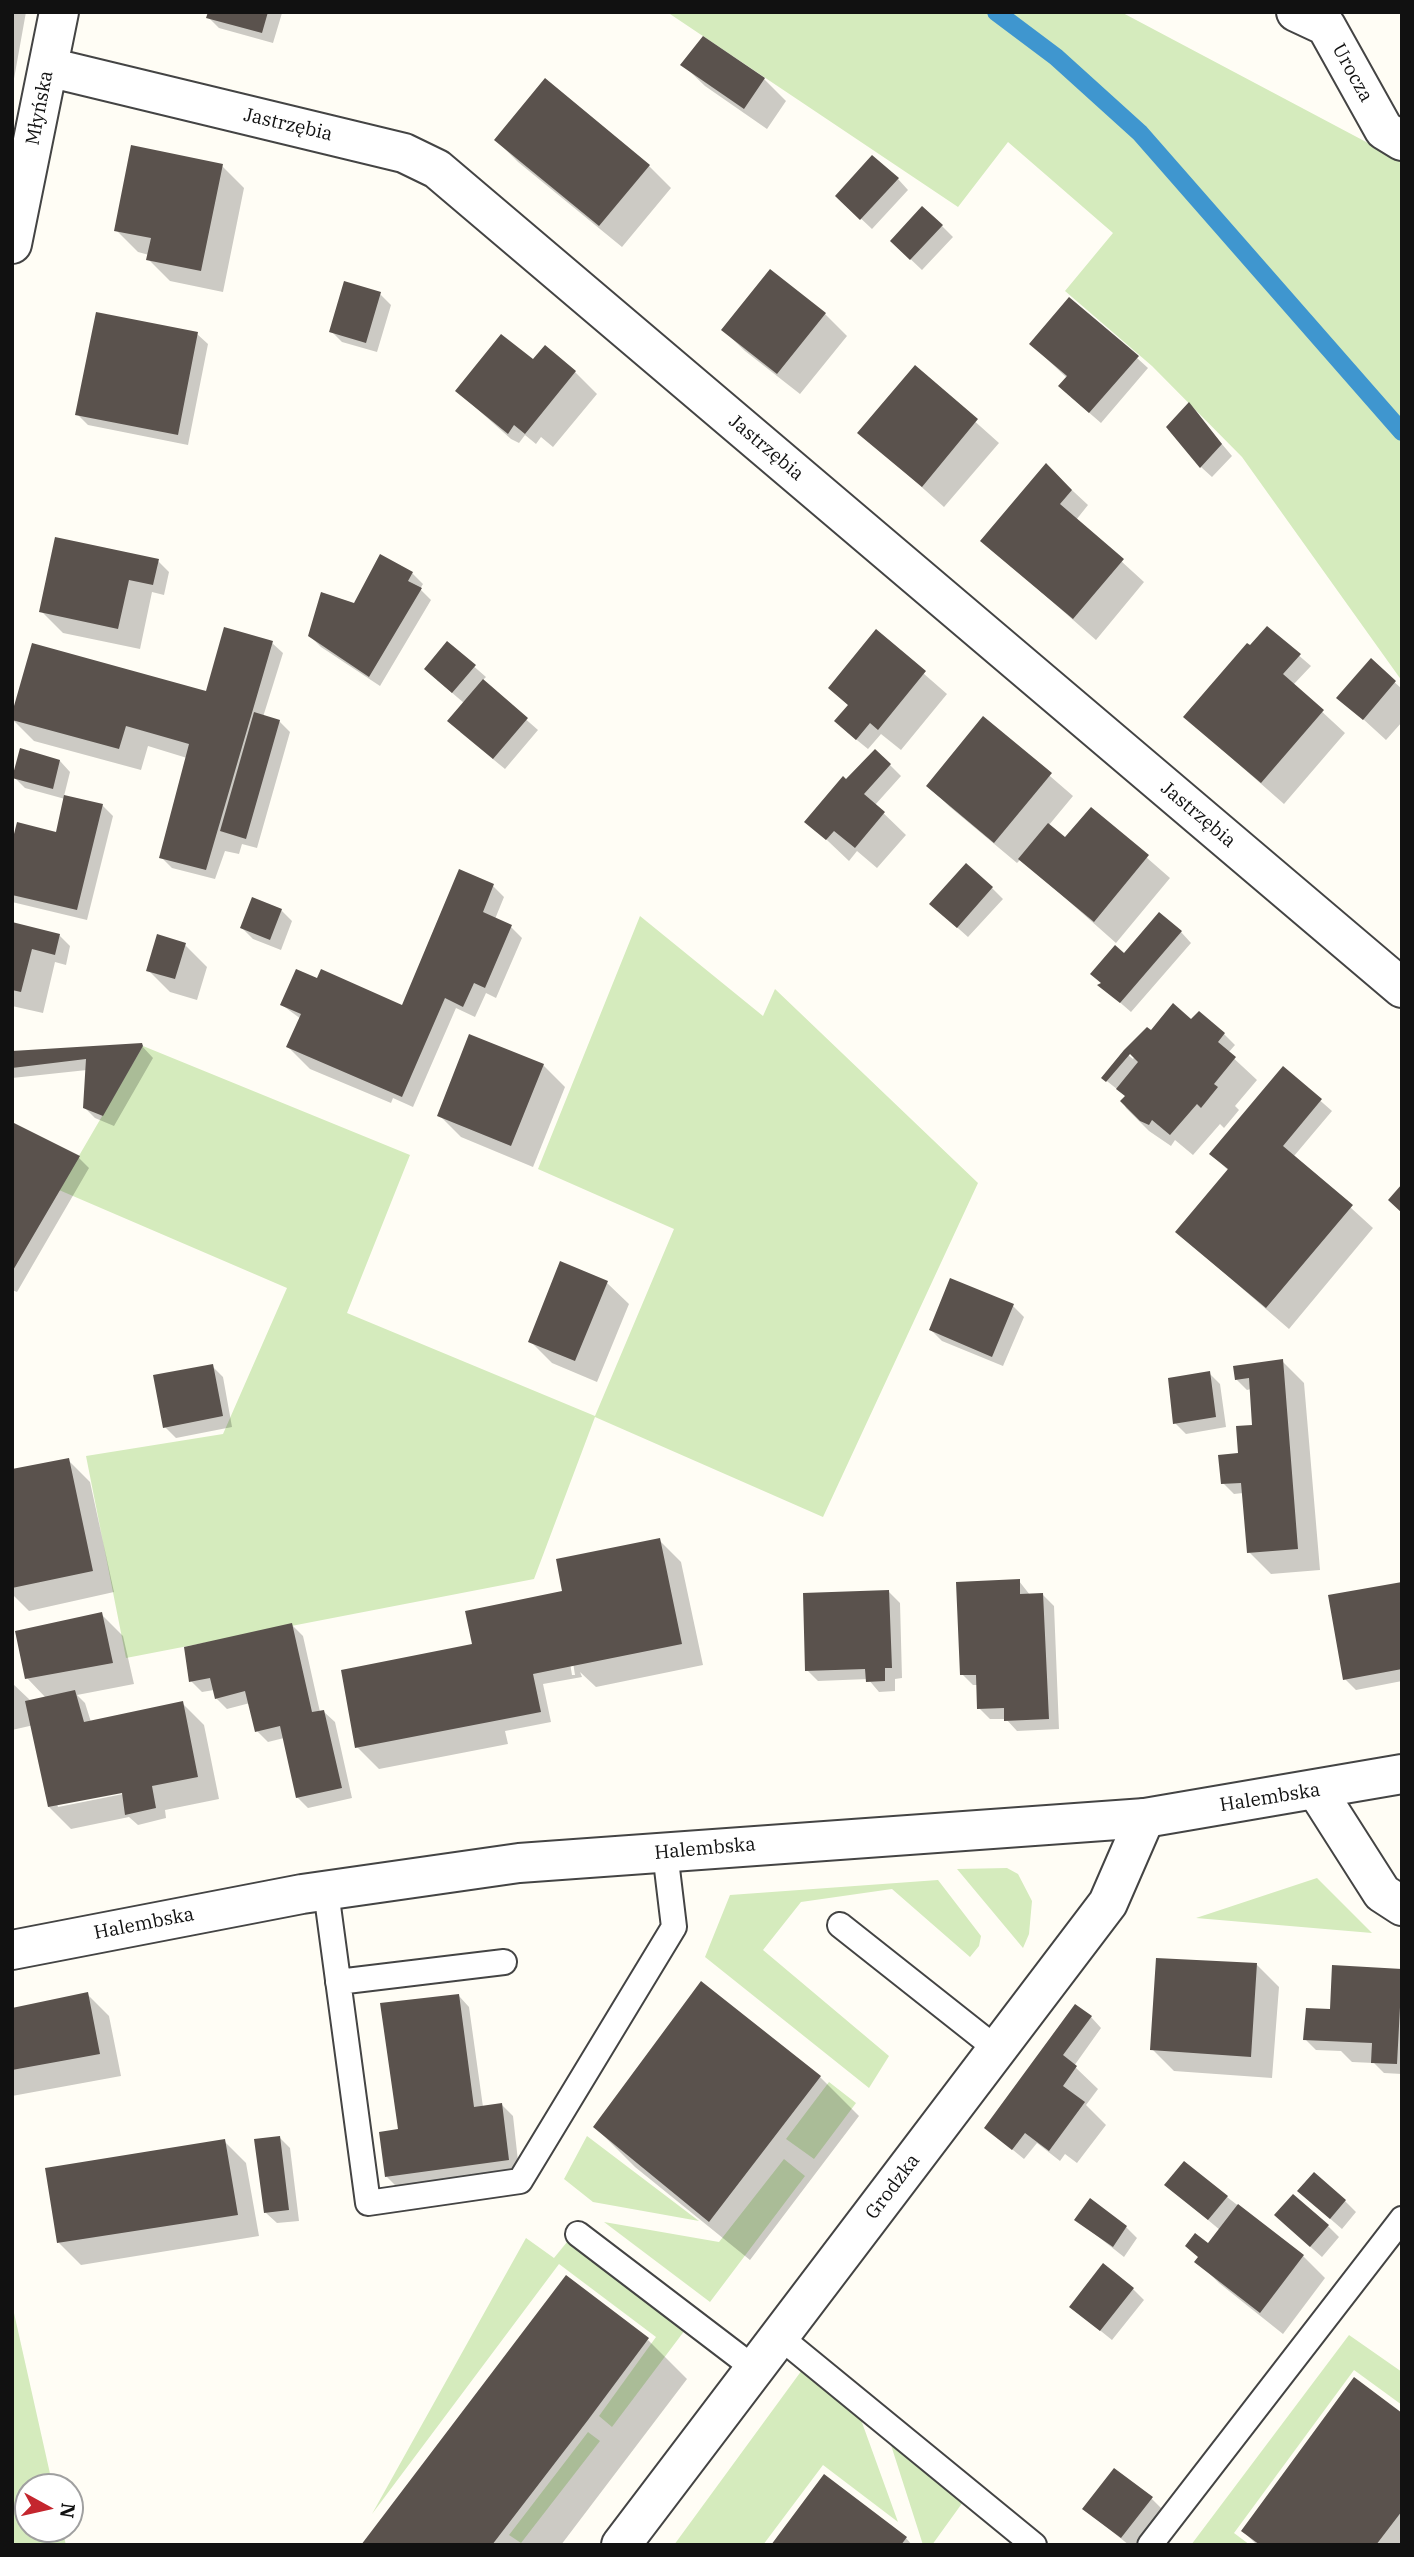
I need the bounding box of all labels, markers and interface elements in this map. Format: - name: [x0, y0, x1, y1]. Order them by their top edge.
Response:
- street label: Urocza: [1327, 40, 1377, 106]
- street label: Młyńska: [22, 69, 58, 147]
- street label: Jastrzębia: [241, 104, 335, 146]
- street label: Jastrzębia: [724, 410, 808, 486]
- street label: Jastrzębia: [1156, 777, 1240, 853]
- street label: Halembska: [1218, 1779, 1322, 1817]
- street label: Halembska: [653, 1833, 757, 1865]
- street label: Halembska: [92, 1903, 196, 1945]
- street label: Grodzka: [861, 2150, 925, 2224]
- north arrow: [14, 2473, 84, 2543]
- text: N: [55, 2502, 81, 2520]

